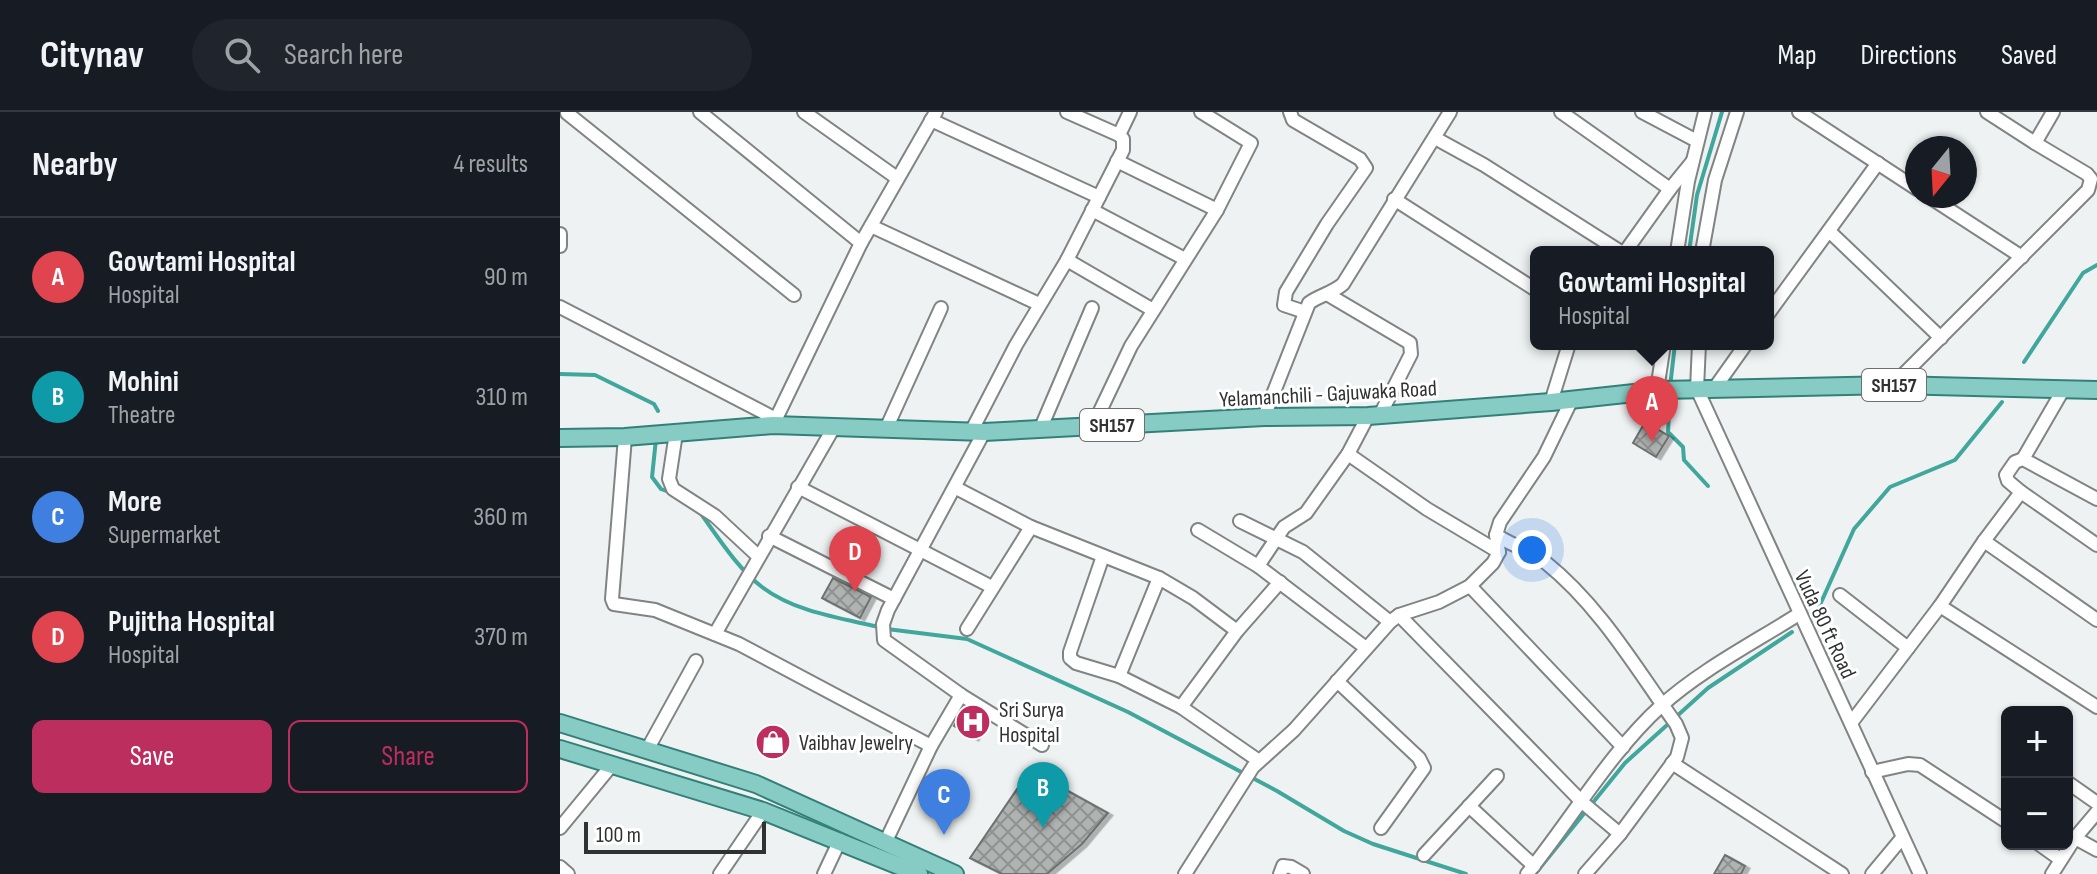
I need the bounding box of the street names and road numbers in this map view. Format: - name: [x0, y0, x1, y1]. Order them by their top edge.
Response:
- road number: SH157: [1862, 369, 1926, 401]
- street label: Yelamanchili - Gajuwaka Road: [1219, 375, 1437, 414]
- road number: SH157: [1080, 409, 1144, 441]
- street label: Vuda 80 ft Road: [1788, 566, 1861, 683]

